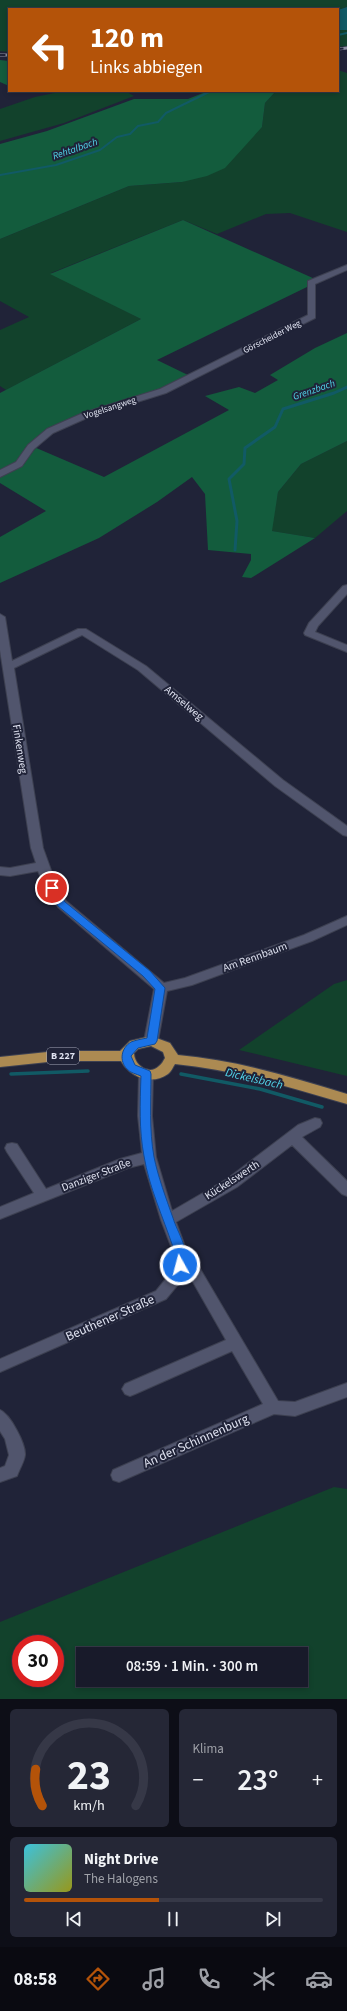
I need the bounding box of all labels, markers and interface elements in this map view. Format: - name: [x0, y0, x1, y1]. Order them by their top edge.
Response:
- text: 120 m: [90, 18, 164, 58]
- icon: left: [24, 24, 76, 76]
- text: Links abbiegen: [90, 55, 203, 80]
- water label: Rehtalbach: [51, 135, 99, 163]
- street label: Görscheider Weg: [241, 317, 304, 357]
- water label: Grenzbach: [291, 376, 337, 404]
- street label: Vogelsangweg: [82, 393, 138, 422]
- street label: Amselweg: [161, 682, 207, 724]
- street label: Finkenweg: [9, 723, 31, 775]
- pin: [35, 871, 69, 905]
- icon: arrive: [41, 877, 63, 899]
- street label: Am Rennbaum: [221, 938, 289, 976]
- road number: B 227: [47, 1048, 79, 1064]
- water label: Dickelsbach: [224, 1064, 284, 1094]
- street label: Danziger Straße: [59, 1155, 133, 1195]
- street label: Kückelswerth: [202, 1157, 262, 1203]
- position arrow: [159, 1244, 201, 1286]
- street label: Beuthener Straße: [63, 1290, 157, 1346]
- street label: An der Schinnenburg: [140, 1409, 252, 1472]
- speed limit sign: 30: [12, 1635, 64, 1687]
- text: 08:59 · 1 Min. · 300 m: [126, 1656, 258, 1677]
- text: Klima: [193, 1740, 224, 1758]
- text: 23: [67, 1746, 111, 1806]
- text: 23°: [237, 1759, 278, 1802]
- text: −: [193, 1764, 203, 1796]
- text: +: [312, 1764, 323, 1796]
- text: km/h: [73, 1795, 105, 1816]
- text: Night Drive: [84, 1849, 159, 1870]
- text: The Halogens: [84, 1870, 158, 1888]
- icon: previous: [63, 1908, 85, 1930]
- icon: pause: [162, 1908, 184, 1930]
- icon: next: [262, 1908, 284, 1930]
- icon: directions: [84, 1965, 112, 1993]
- icon: music: [140, 1965, 168, 1993]
- icon: phone: [195, 1965, 223, 1993]
- icon: climate: [250, 1965, 278, 1993]
- icon: car: [305, 1965, 333, 1993]
- text: 08:58: [14, 1967, 57, 1992]

